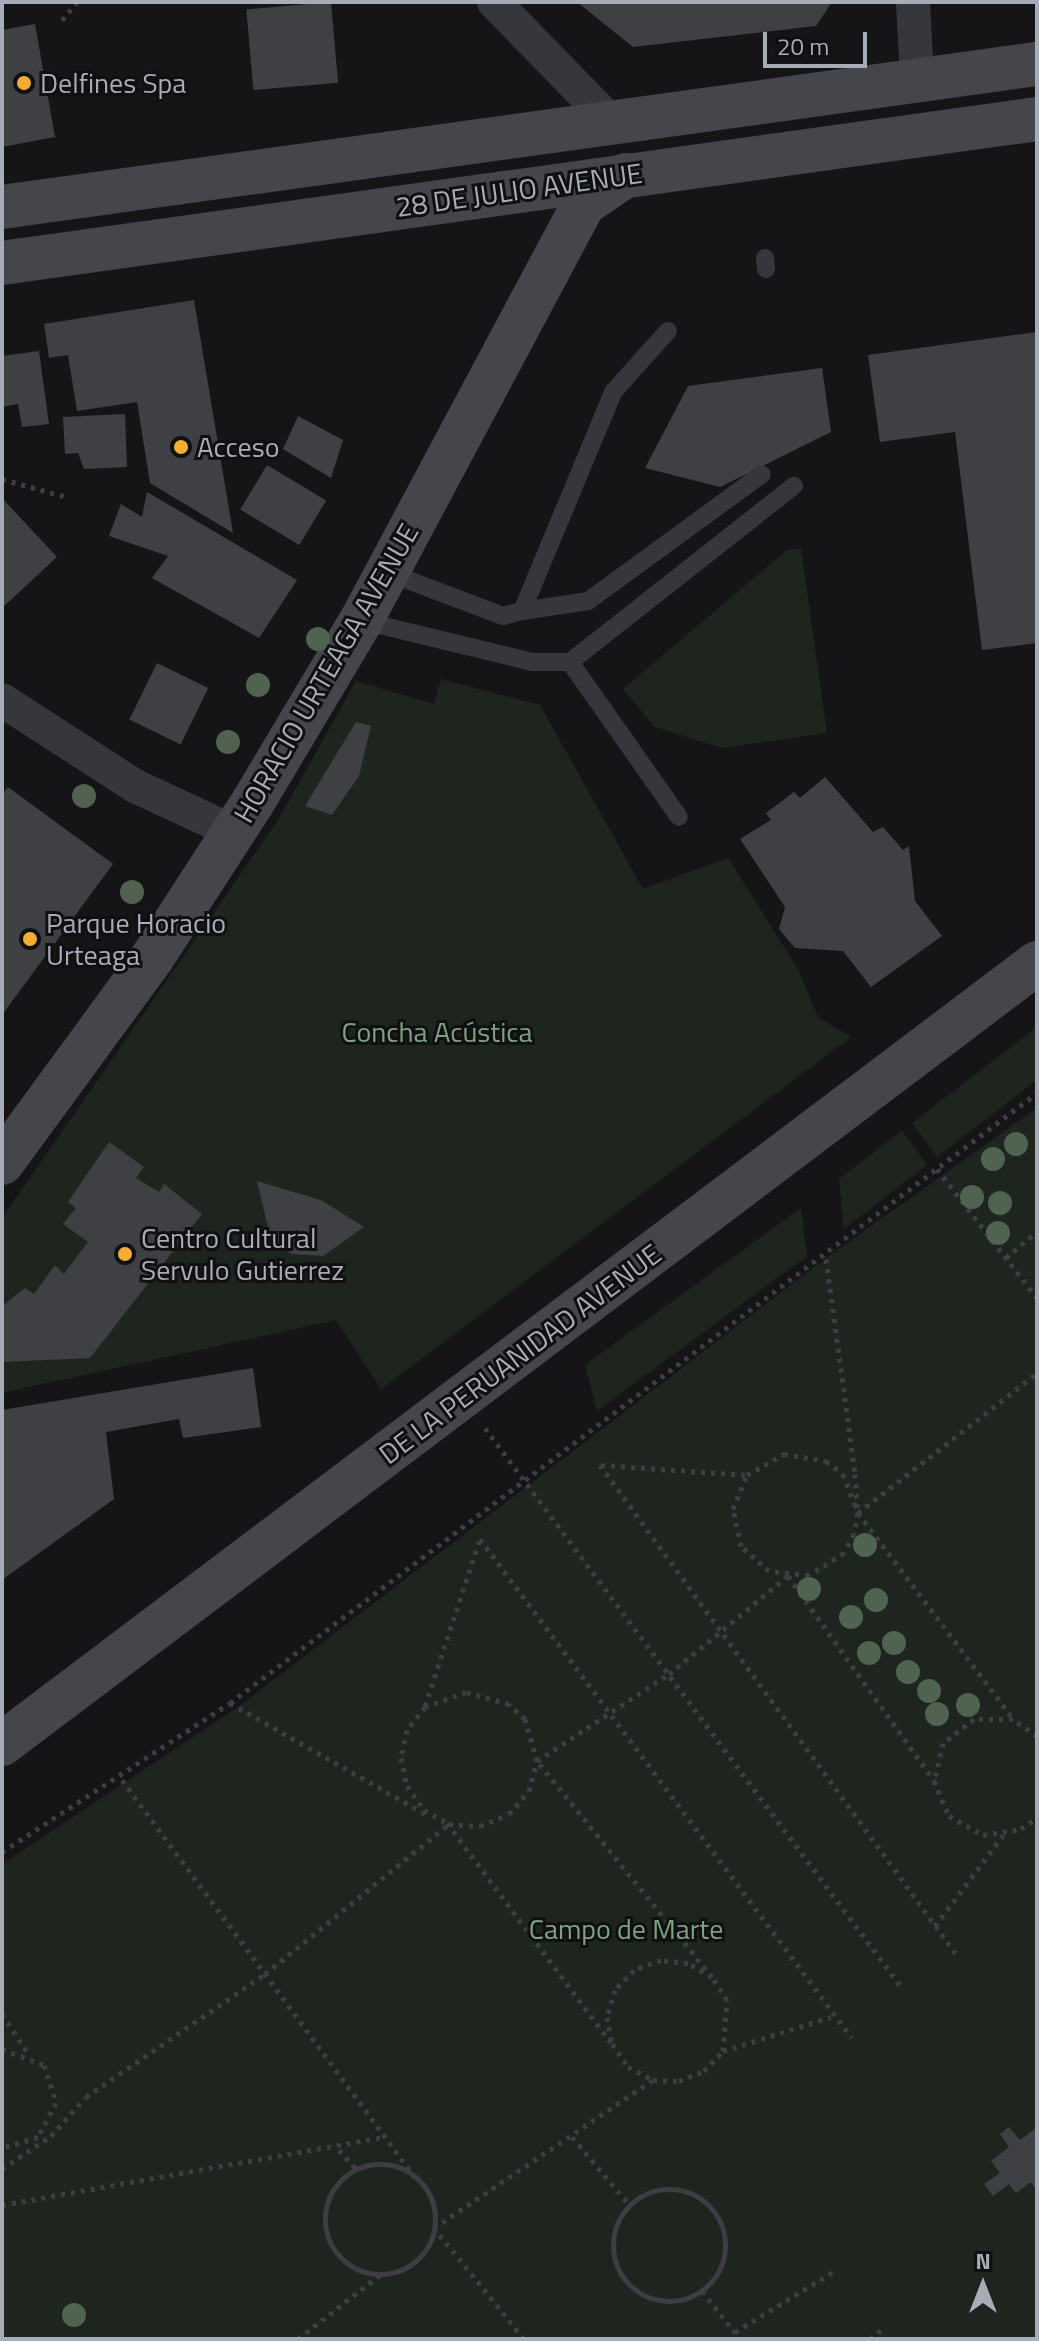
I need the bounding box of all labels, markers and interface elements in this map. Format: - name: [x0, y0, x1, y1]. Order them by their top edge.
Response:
- scale bar: [767, 16, 871, 66]
- text: 20 m: [777, 28, 829, 64]
- place label: Delfines Spa: [40, 66, 186, 100]
- marker: Delfines Spa: [15, 74, 33, 92]
- street label: 28 DE JULIO AVENUE: [394, 156, 644, 224]
- place label: Acceso: [197, 430, 280, 464]
- marker: Acceso: [172, 438, 190, 456]
- street label: HORACIO URTEAGA AVENUE: [227, 518, 425, 828]
- place label: Parque Horacio Urteaga: [46, 906, 226, 972]
- marker: Parque Horacio Urteaga: [21, 930, 39, 948]
- park label: Concha Acústica: [341, 1015, 533, 1049]
- place label: Centro Cultural Servulo Gutierrez: [141, 1221, 344, 1287]
- street label: DE LA PERUANIDAD AVENUE: [372, 1237, 668, 1471]
- marker: Centro Cultural Servulo Gutierrez: [116, 1245, 134, 1263]
- park label: Campo de Marte: [529, 1912, 723, 1946]
- text: N: [975, 2244, 991, 2278]
- north arrow: [943, 2245, 1023, 2325]

